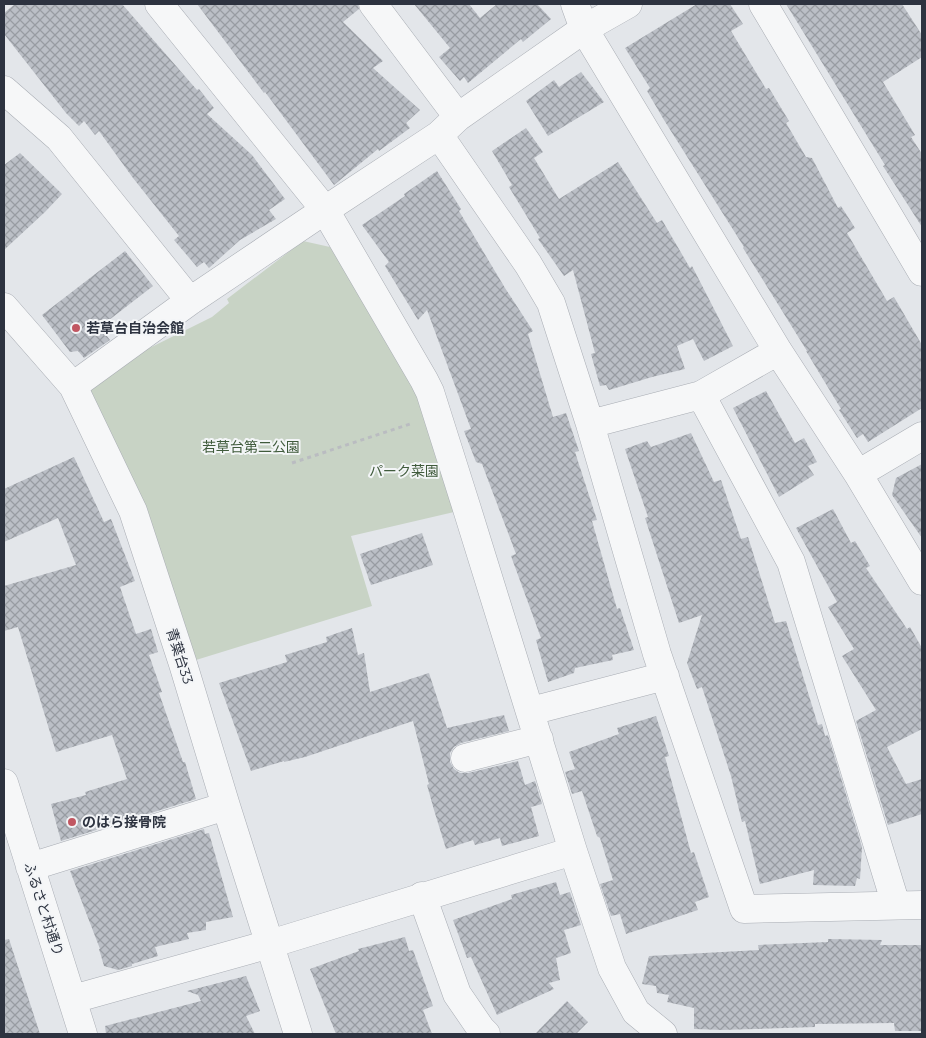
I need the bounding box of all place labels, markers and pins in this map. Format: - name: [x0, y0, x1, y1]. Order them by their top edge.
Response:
- place label: 若草台自治会館: [86, 319, 184, 337]
- marker: 若草台自治会館: [70, 322, 82, 334]
- place label: のはら接骨院: [82, 813, 166, 831]
- marker: のはら接骨院: [66, 816, 78, 828]

